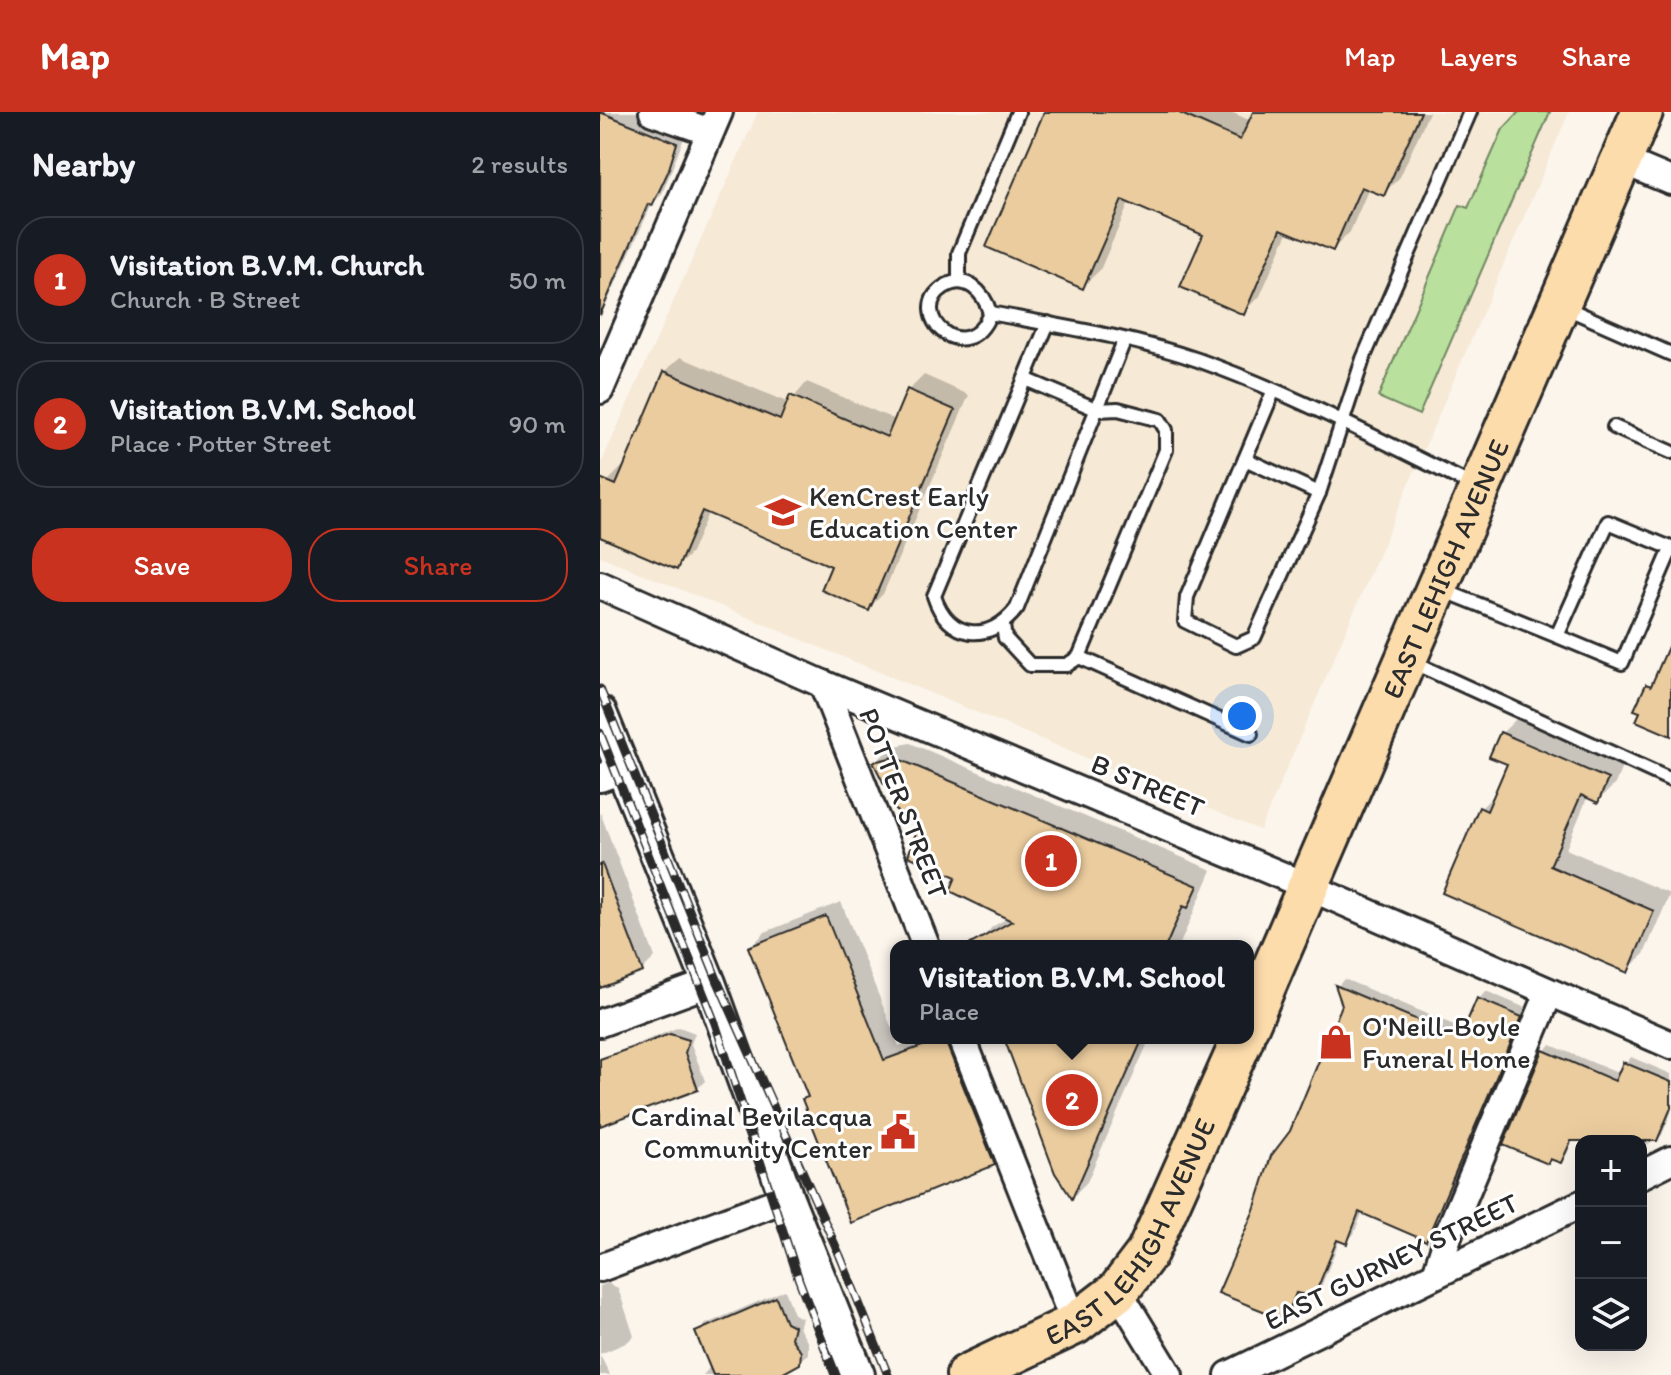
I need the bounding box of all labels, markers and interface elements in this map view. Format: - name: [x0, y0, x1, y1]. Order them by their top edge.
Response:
- text: Map: [40, 33, 110, 79]
- text: Map: [1344, 39, 1396, 73]
- text: Layers: [1440, 39, 1518, 73]
- text: Share: [1562, 39, 1631, 73]
- text: Nearby: [32, 144, 135, 185]
- text: 2 results: [471, 148, 568, 180]
- text: Visitation B.V.M. Church: [110, 246, 424, 283]
- text: 1: [54, 264, 66, 296]
- text: 50 m: [509, 264, 566, 296]
- text: Church · B Street: [110, 283, 300, 315]
- text: Visitation B.V.M. School: [110, 390, 416, 427]
- text: 2: [53, 408, 67, 440]
- text: 90 m: [509, 408, 566, 440]
- text: Place · Potter Street: [110, 427, 332, 459]
- street label: EAST LEHIGH AVENUE: [1374, 434, 1516, 703]
- place label: KenCrest Early Education Center: [809, 479, 1017, 545]
- school or university icon: KenCrest Early Education Center: [764, 493, 802, 531]
- button: Save: [32, 528, 292, 602]
- button: Share: [308, 528, 568, 602]
- your location: [1222, 696, 1262, 736]
- street label: POTTER STREET: [852, 703, 956, 903]
- street label: B STREET: [1086, 746, 1210, 824]
- pin: 1: [1025, 831, 1077, 891]
- popup: [890, 940, 1254, 1044]
- text: Visitation B.V.M. School: [919, 958, 1225, 995]
- text: Place: [919, 995, 979, 1027]
- place label: O'Neill-Boyle Funeral Home: [1362, 1009, 1531, 1075]
- shop icon: O'Neill-Boyle Funeral Home: [1317, 1023, 1355, 1061]
- pin: 2: [1046, 1070, 1098, 1130]
- place label: Cardinal Bevilacqua Community Center: [631, 1099, 872, 1165]
- public building icon: Cardinal Bevilacqua Community Center: [879, 1113, 917, 1151]
- street label: EAST LEHIGH AVENUE: [1040, 1113, 1222, 1353]
- map controls: [1575, 1135, 1647, 1351]
- button: +: [1575, 1135, 1647, 1207]
- street label: EAST GURNEY STREET: [1259, 1185, 1524, 1337]
- button: −: [1575, 1207, 1647, 1279]
- button: layers: [1575, 1279, 1647, 1351]

